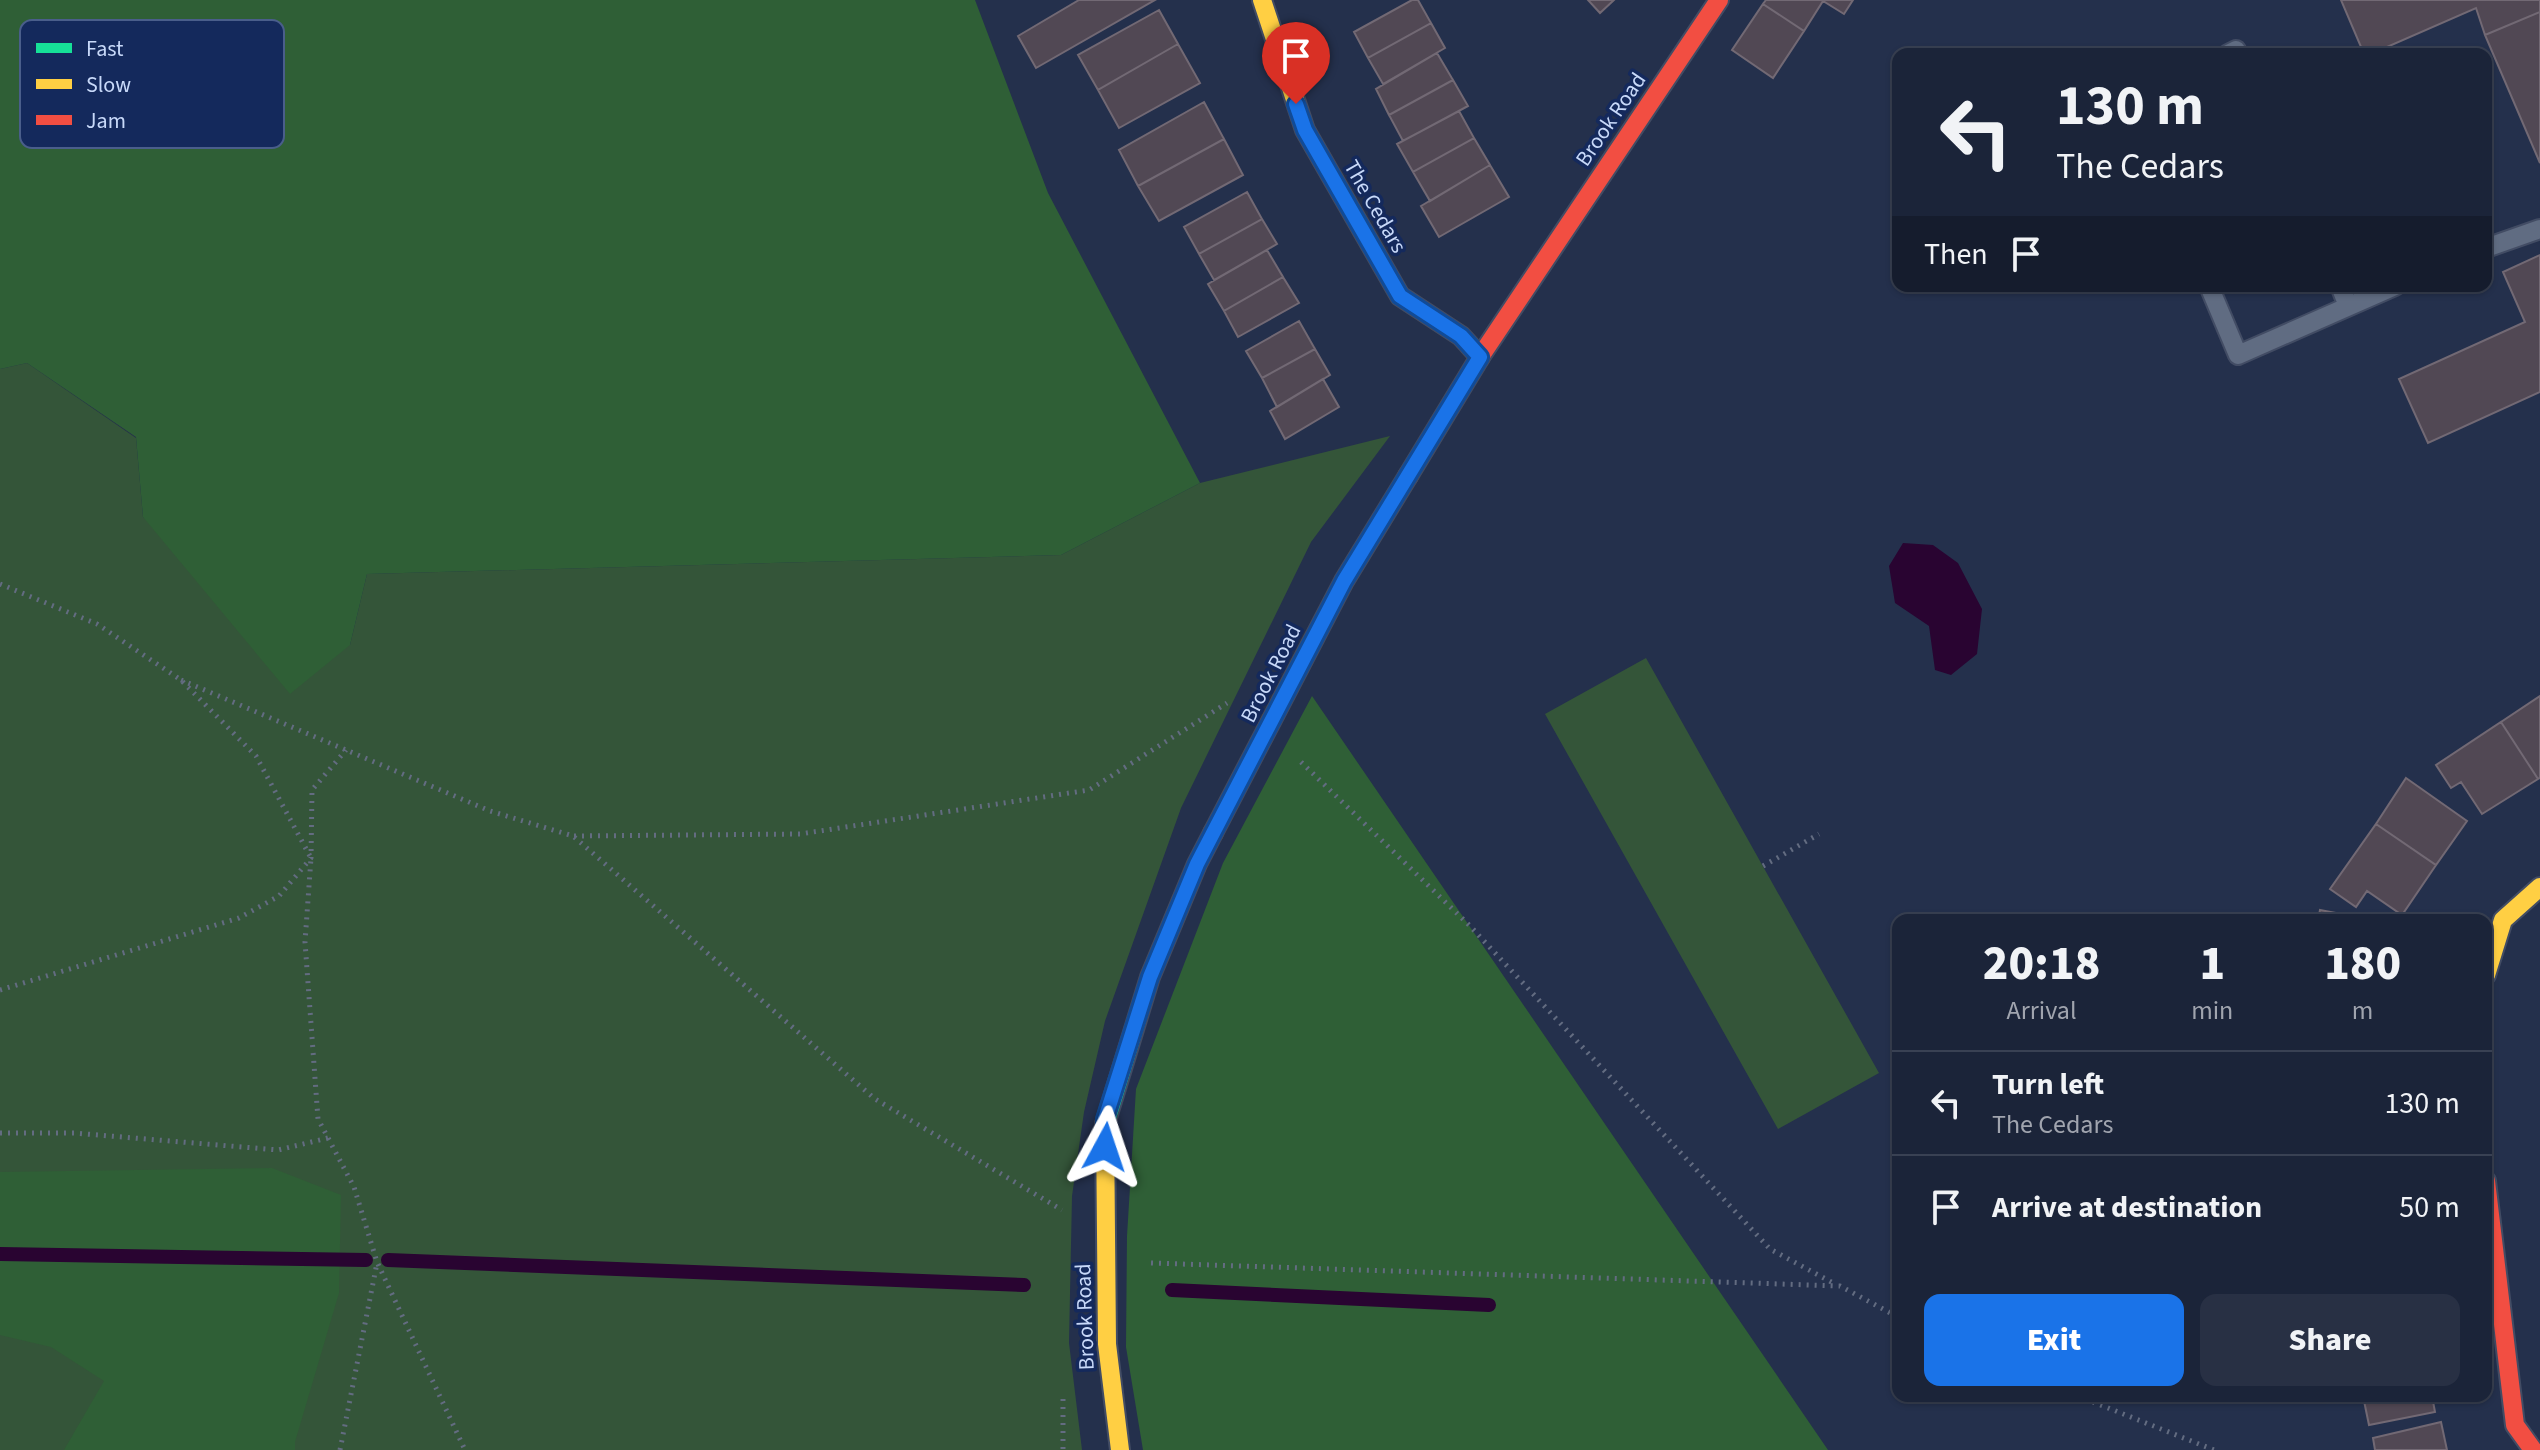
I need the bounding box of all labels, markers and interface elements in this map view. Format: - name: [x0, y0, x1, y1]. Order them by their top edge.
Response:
- legend: [20, 20, 284, 148]
- pin: [1262, 22, 1330, 104]
- text: Fast: [86, 33, 124, 65]
- icon: arrive: [1274, 34, 1318, 78]
- street label: Brook Road: [1568, 66, 1654, 173]
- text: 130 m: [2056, 67, 2204, 146]
- text: Slow: [86, 69, 131, 101]
- icon: left: [1924, 80, 2028, 184]
- text: Jam: [86, 105, 126, 137]
- text: The Cedars: [2056, 141, 2224, 192]
- street label: The Cedars: [1336, 154, 1415, 259]
- icon: arrive: [2004, 232, 2048, 276]
- text: Then: [1924, 233, 1988, 276]
- street label: Brook Road: [1232, 619, 1309, 728]
- text: 20:18: [1983, 930, 2100, 998]
- text: 1: [2199, 930, 2225, 998]
- text: 180: [2324, 930, 2401, 998]
- text: Arrival: [2007, 992, 2077, 1029]
- text: min: [2191, 992, 2233, 1029]
- text: m: [2352, 992, 2373, 1029]
- text: Turn left: [1992, 1063, 2104, 1106]
- icon: left: [1924, 1081, 1968, 1125]
- text: 130 m: [2384, 1082, 2460, 1125]
- position arrow: [1063, 1105, 1147, 1189]
- text: The Cedars: [1992, 1106, 2113, 1143]
- icon: arrive: [1924, 1185, 1968, 1229]
- text: Arrive at destination: [1992, 1186, 2262, 1229]
- text: 50 m: [2399, 1186, 2460, 1229]
- street label: Brook Road: [1067, 1263, 1103, 1371]
- button: Exit: [1924, 1294, 2184, 1386]
- button: Share: [2200, 1294, 2460, 1386]

